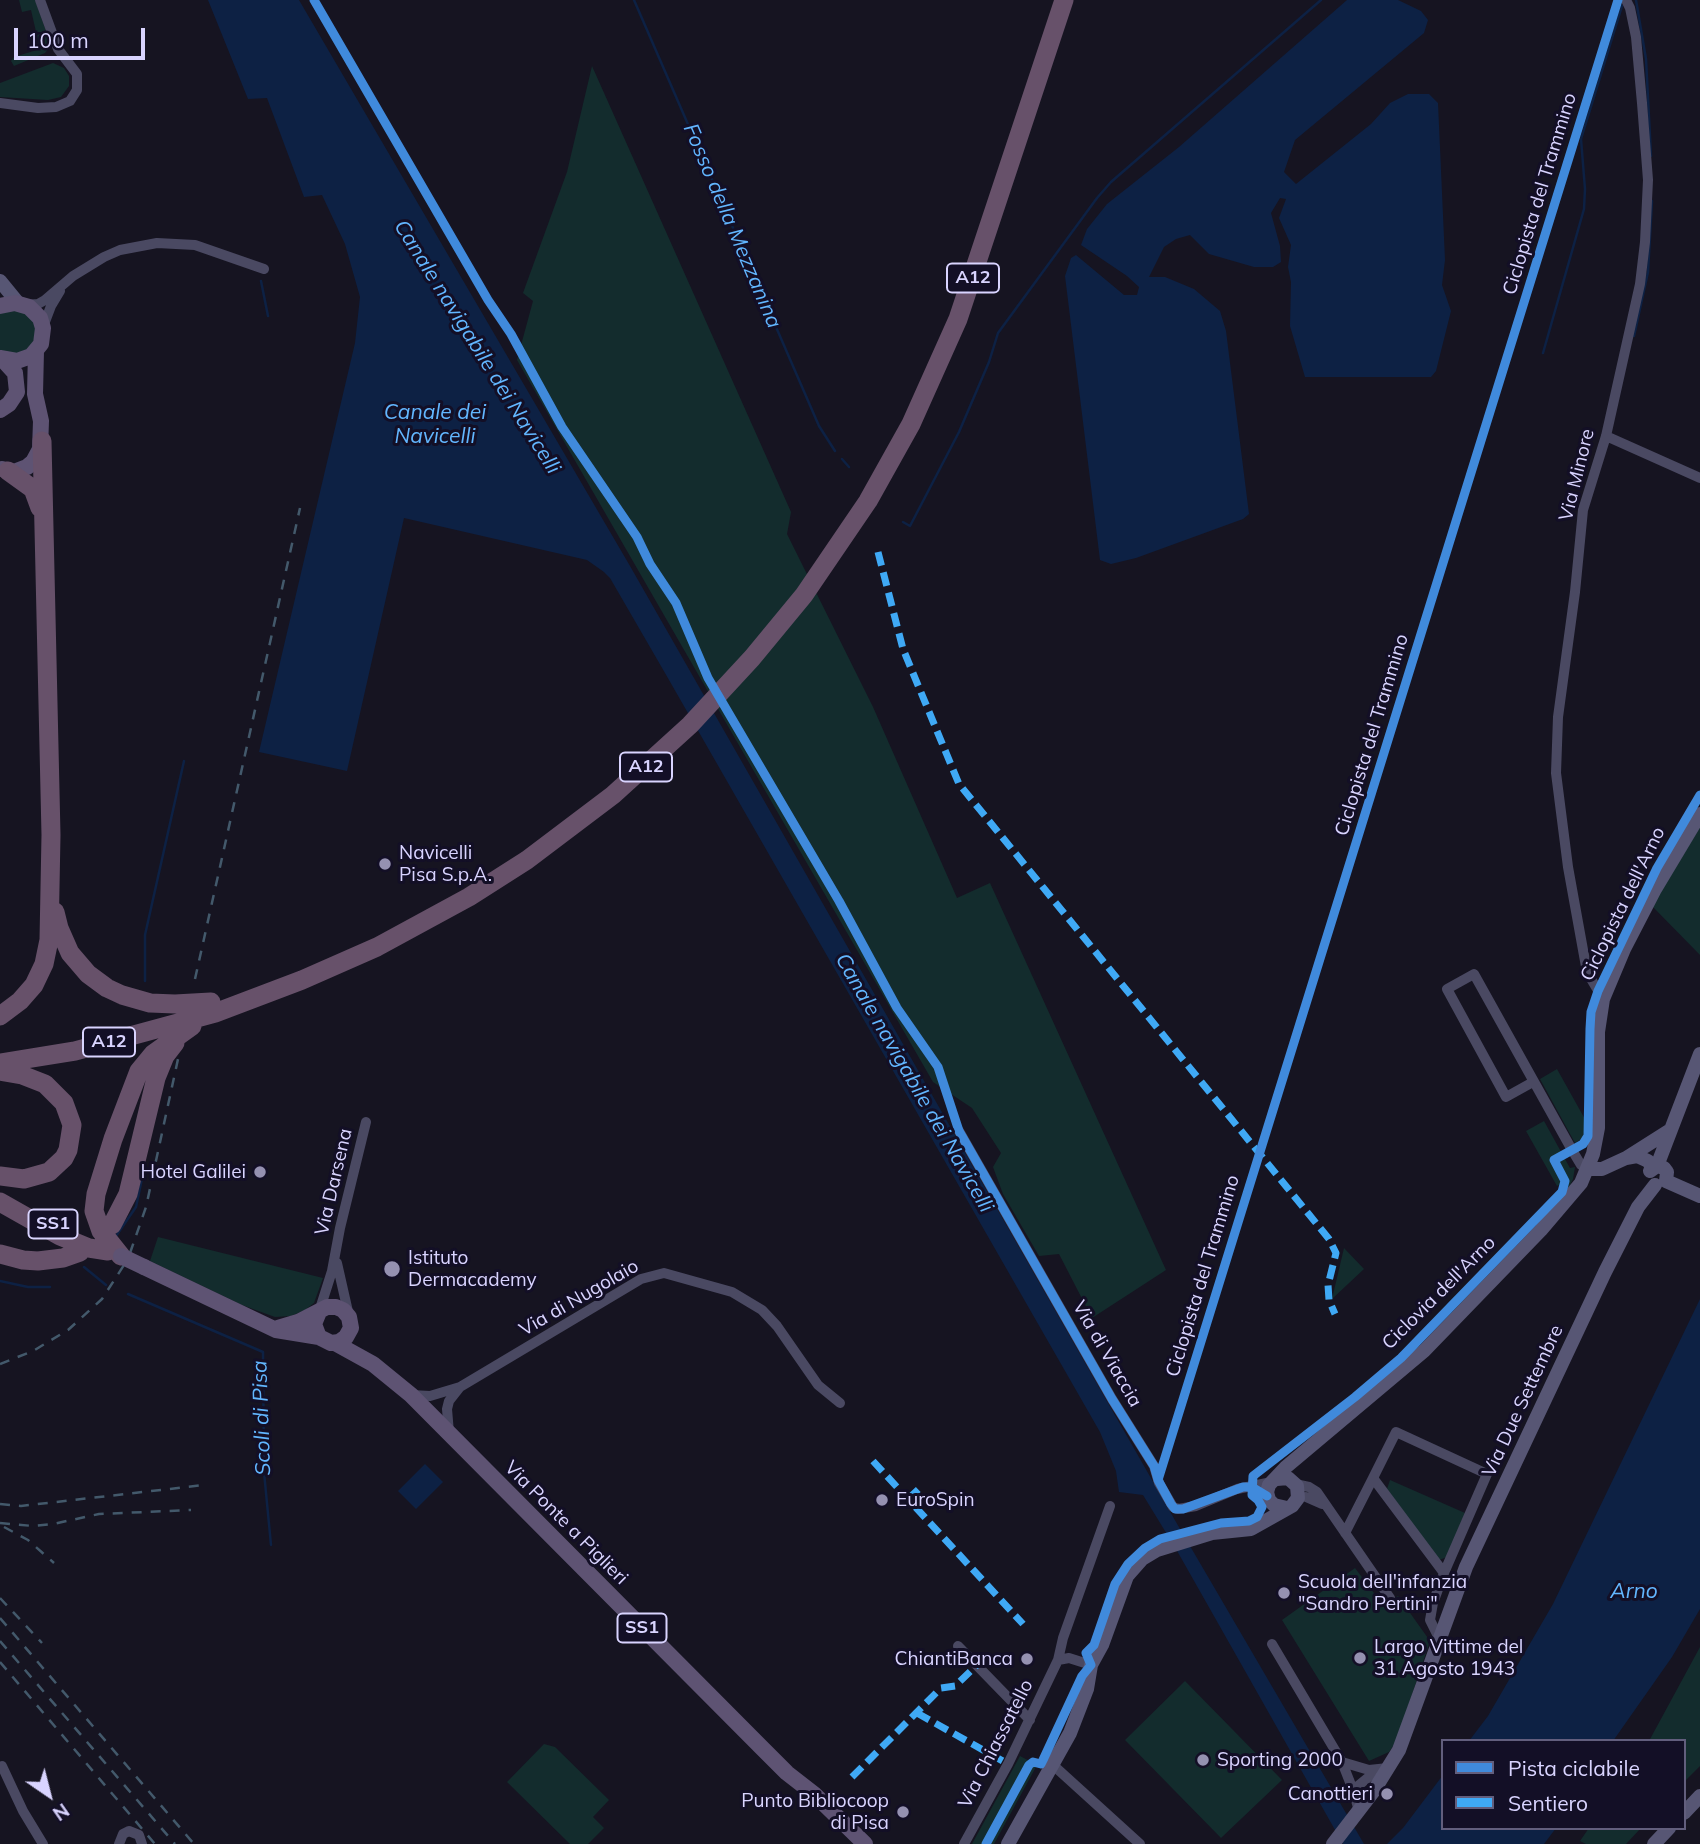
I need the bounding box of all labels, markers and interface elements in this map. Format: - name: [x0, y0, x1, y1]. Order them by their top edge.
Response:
- scale bar: [18, 14, 149, 58]
- text: 100 m: [27, 27, 89, 53]
- street label: Ciclopista del Trammino: [1498, 90, 1582, 298]
- water label: Fosso della Mezzanina: [677, 120, 787, 332]
- water label: Canale navigabile dei Navicelli: [388, 215, 566, 479]
- road number: A12: [947, 264, 999, 292]
- water label: Canale dei Navicelli: [384, 400, 486, 450]
- street label: Via Minore: [1555, 427, 1599, 523]
- street label: Ciclopista del Trammino: [1330, 631, 1414, 839]
- road number: A12: [620, 752, 672, 782]
- street label: Ciclopista dell'Arno: [1576, 823, 1670, 985]
- place label: Navicelli Pisa S.p.A.: [399, 842, 492, 886]
- marker: Navicelli Pisa S.p.A.: [377, 856, 393, 872]
- water label: Canale navigabile dei Navicelli: [829, 949, 999, 1217]
- road number: A12: [83, 1028, 135, 1056]
- street label: Via Darsena: [311, 1126, 357, 1238]
- place label: Hotel Galilei: [141, 1161, 246, 1183]
- marker: Hotel Galilei: [252, 1164, 268, 1180]
- street label: Ciclopista del Trammino: [1161, 1172, 1245, 1380]
- road number: SS1: [28, 1210, 78, 1238]
- street label: Ciclovia dell'Arno: [1378, 1232, 1500, 1354]
- place label: Istituto Dermacademy: [408, 1247, 537, 1291]
- street label: Via di Nugolaio: [515, 1255, 643, 1341]
- marker: Istituto Dermacademy: [382, 1259, 402, 1279]
- street label: Via di Viaccia: [1067, 1297, 1147, 1411]
- street label: Via Due Settembre: [1478, 1321, 1568, 1481]
- water label: Scoli di Pisa: [247, 1360, 277, 1476]
- street label: Via Ponte a Piglieri: [499, 1456, 633, 1590]
- place label: EuroSpin: [896, 1489, 975, 1511]
- marker: EuroSpin: [874, 1492, 890, 1508]
- place label: Scuola dell'infanzia "Sandro Pertini": [1298, 1571, 1467, 1615]
- water label: Arno: [1610, 1579, 1658, 1605]
- marker: Scuola dell'infanzia "Sandro Pertini": [1276, 1585, 1292, 1601]
- road number: SS1: [618, 1614, 666, 1643]
- place label: Largo Vittime del 31 Agosto 1943: [1374, 1636, 1523, 1680]
- place label: ChiantiBanca: [894, 1648, 1013, 1670]
- marker: Largo Vittime del 31 Agosto 1943: [1352, 1650, 1368, 1666]
- marker: ChiantiBanca: [1019, 1651, 1035, 1667]
- street label: Via Chiassatello: [954, 1676, 1038, 1812]
- legend: [1441, 1739, 1686, 1830]
- place label: Sporting 2000: [1217, 1749, 1343, 1771]
- marker: Sporting 2000: [1195, 1752, 1211, 1768]
- text: Pista ciclabile: [1508, 1755, 1640, 1781]
- north arrow: [14, 1760, 84, 1830]
- place label: Canottieri: [1288, 1783, 1373, 1805]
- marker: Canottieri: [1379, 1786, 1395, 1802]
- place label: Punto Bibliocoop di Pisa: [741, 1790, 889, 1834]
- text: Sentiero: [1508, 1790, 1588, 1816]
- text: N: [48, 1798, 74, 1826]
- marker: Punto Bibliocoop di Pisa: [895, 1804, 911, 1820]

